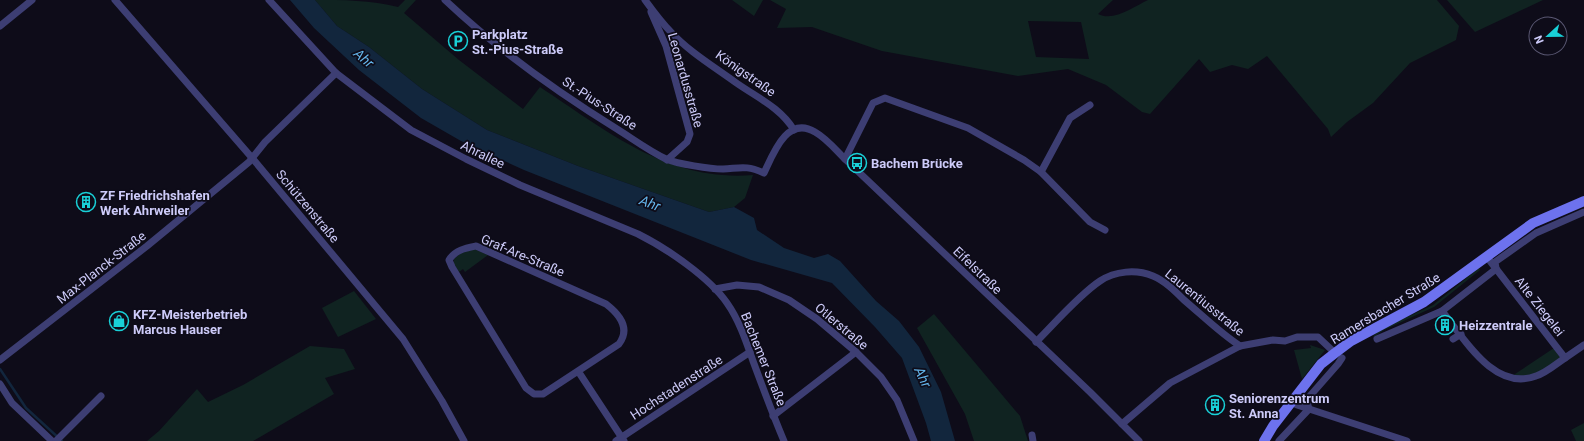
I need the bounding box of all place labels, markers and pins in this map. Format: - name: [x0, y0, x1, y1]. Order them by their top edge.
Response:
- place label: Parkplatz St.-Pius-Straße: [472, 27, 563, 57]
- parking icon: Parkplatz St.-Pius-Straße: [447, 30, 469, 52]
- bus stop icon: Bachem Brücke: [846, 152, 868, 174]
- place label: Bachem Brücke: [871, 156, 963, 171]
- place label: ZF Friedrichshafen Werk Ahrweiler: [100, 188, 210, 218]
- building icon: ZF Friedrichshafen Werk Ahrweiler: [75, 191, 97, 213]
- place label: KFZ-Meisterbetrieb Marcus Hauser: [133, 307, 247, 337]
- shop icon: KFZ-Meisterbetrieb Marcus Hauser: [108, 310, 130, 332]
- building icon: Heizzentrale: [1434, 314, 1456, 336]
- place label: Heizzentrale: [1459, 318, 1532, 333]
- place label: Seniorenzentrum St. Anna: [1229, 391, 1330, 421]
- building icon: Seniorenzentrum St. Anna: [1204, 394, 1226, 416]

